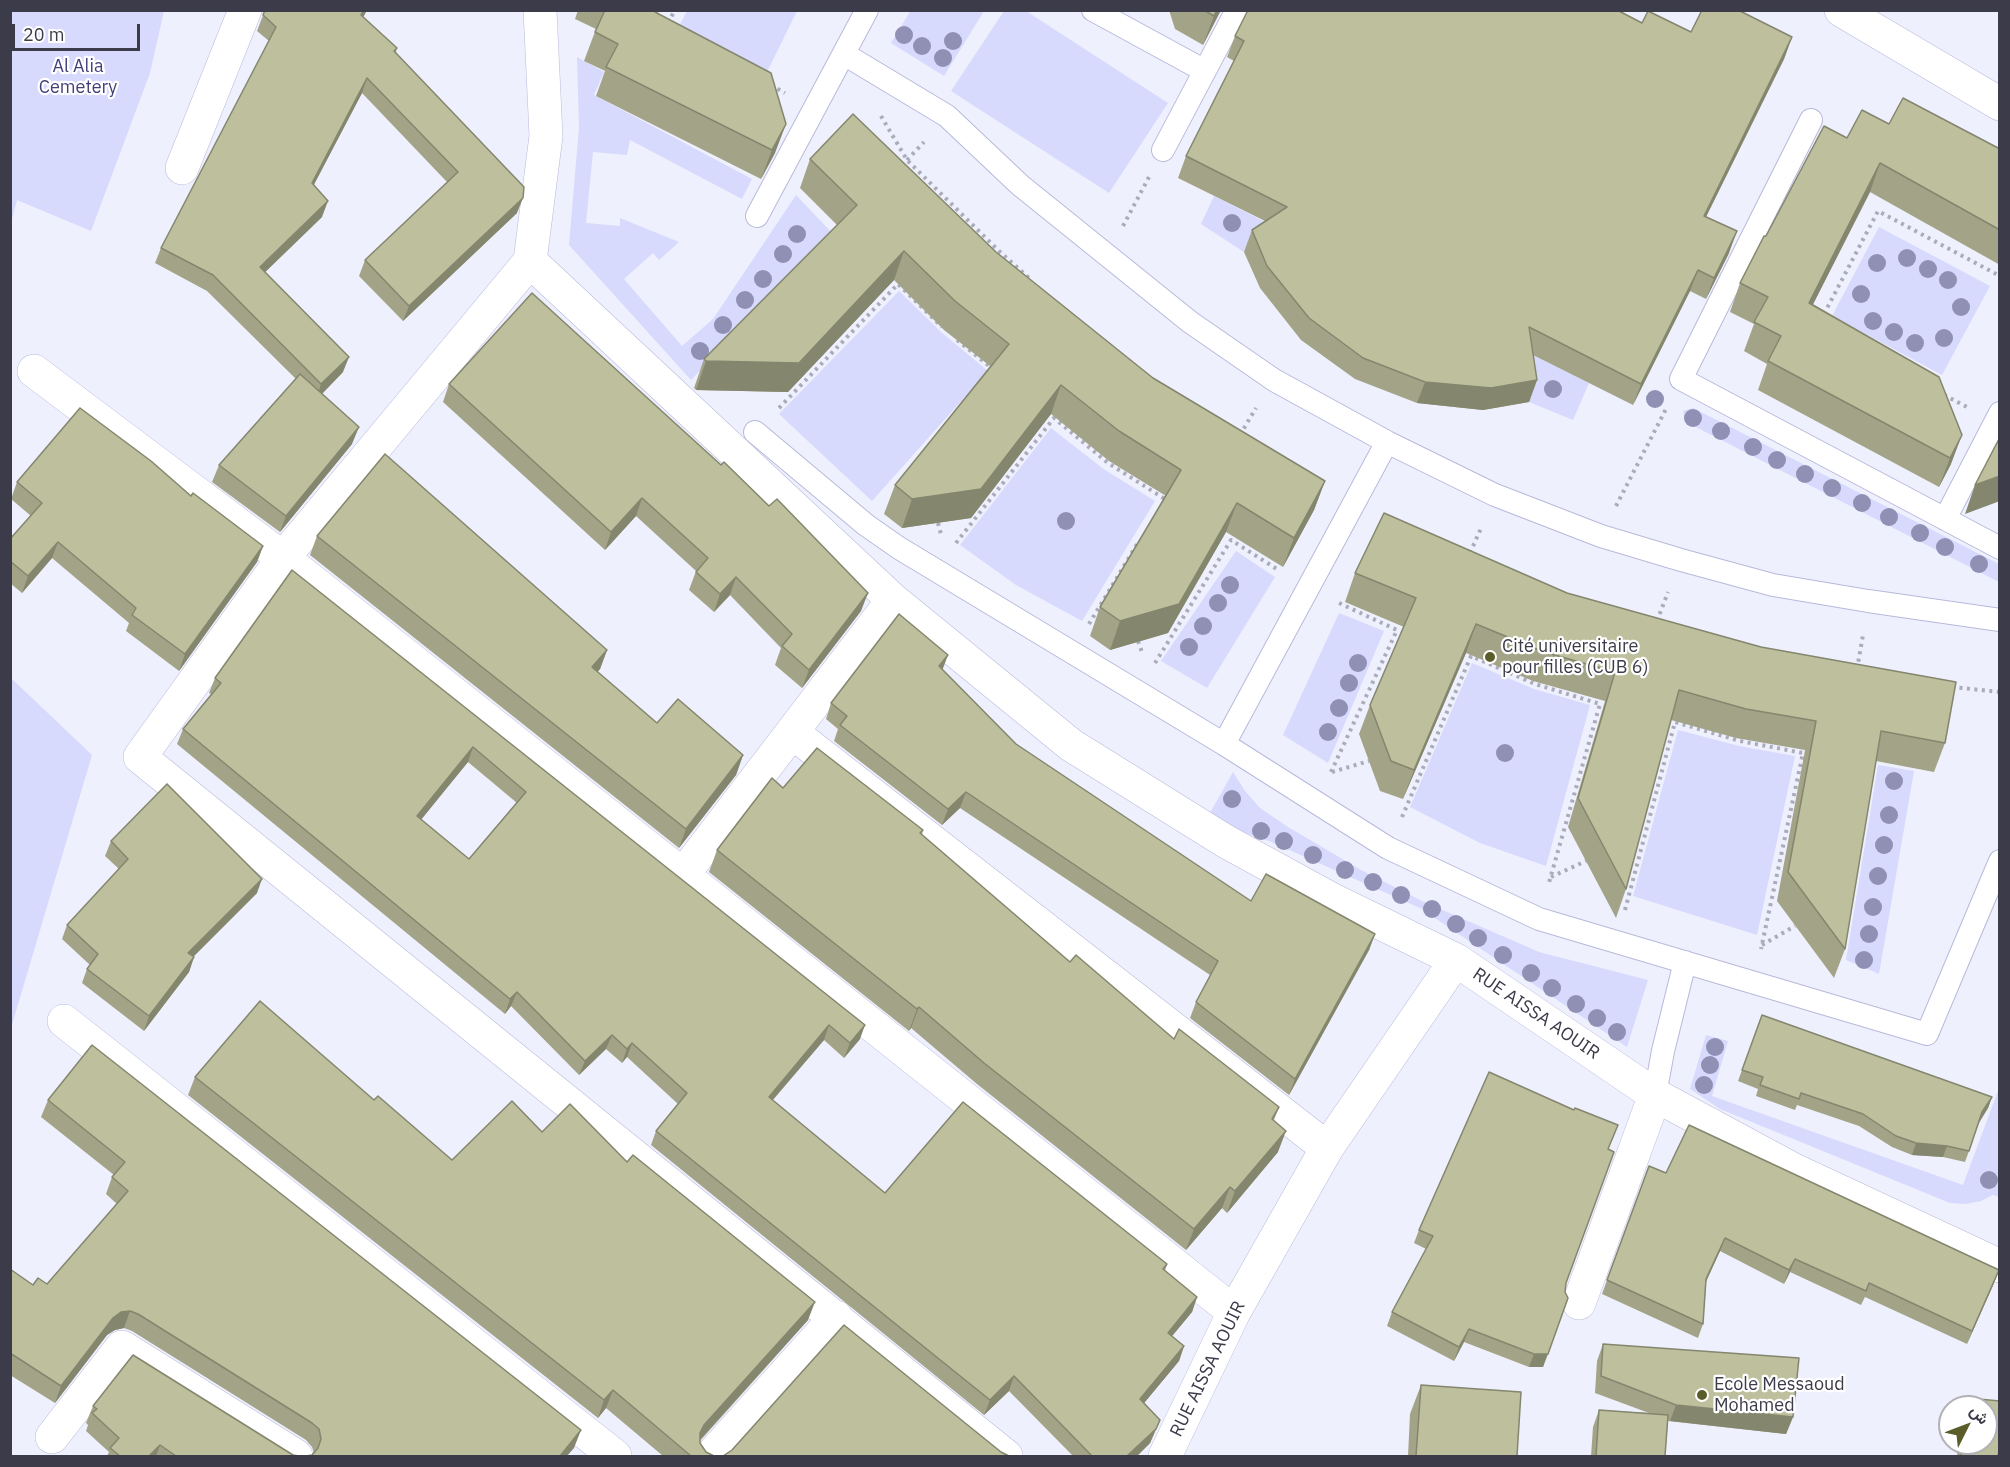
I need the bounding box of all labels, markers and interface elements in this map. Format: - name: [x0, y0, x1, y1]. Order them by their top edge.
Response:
- scale bar: [15, 12, 142, 50]
- text: 20 m: [23, 23, 65, 46]
- park label: Al Alia Cemetery: [39, 56, 117, 98]
- place label: Cité universitaire pour filles (CUB 6): [1502, 636, 1649, 678]
- marker: Cité universitaire pour filles (CUB 6): [1483, 650, 1497, 664]
- street label: RUE AISSA AOUIR: [1468, 964, 1604, 1064]
- street label: RUE AISSA AOUIR: [1166, 1298, 1250, 1440]
- place label: Ecole Messaoud Mohamed: [1714, 1374, 1845, 1416]
- marker: Ecole Messaoud Mohamed: [1695, 1388, 1709, 1402]
- north arrow: [1938, 1395, 1998, 1455]
- text: ش: [1966, 1400, 1994, 1428]

